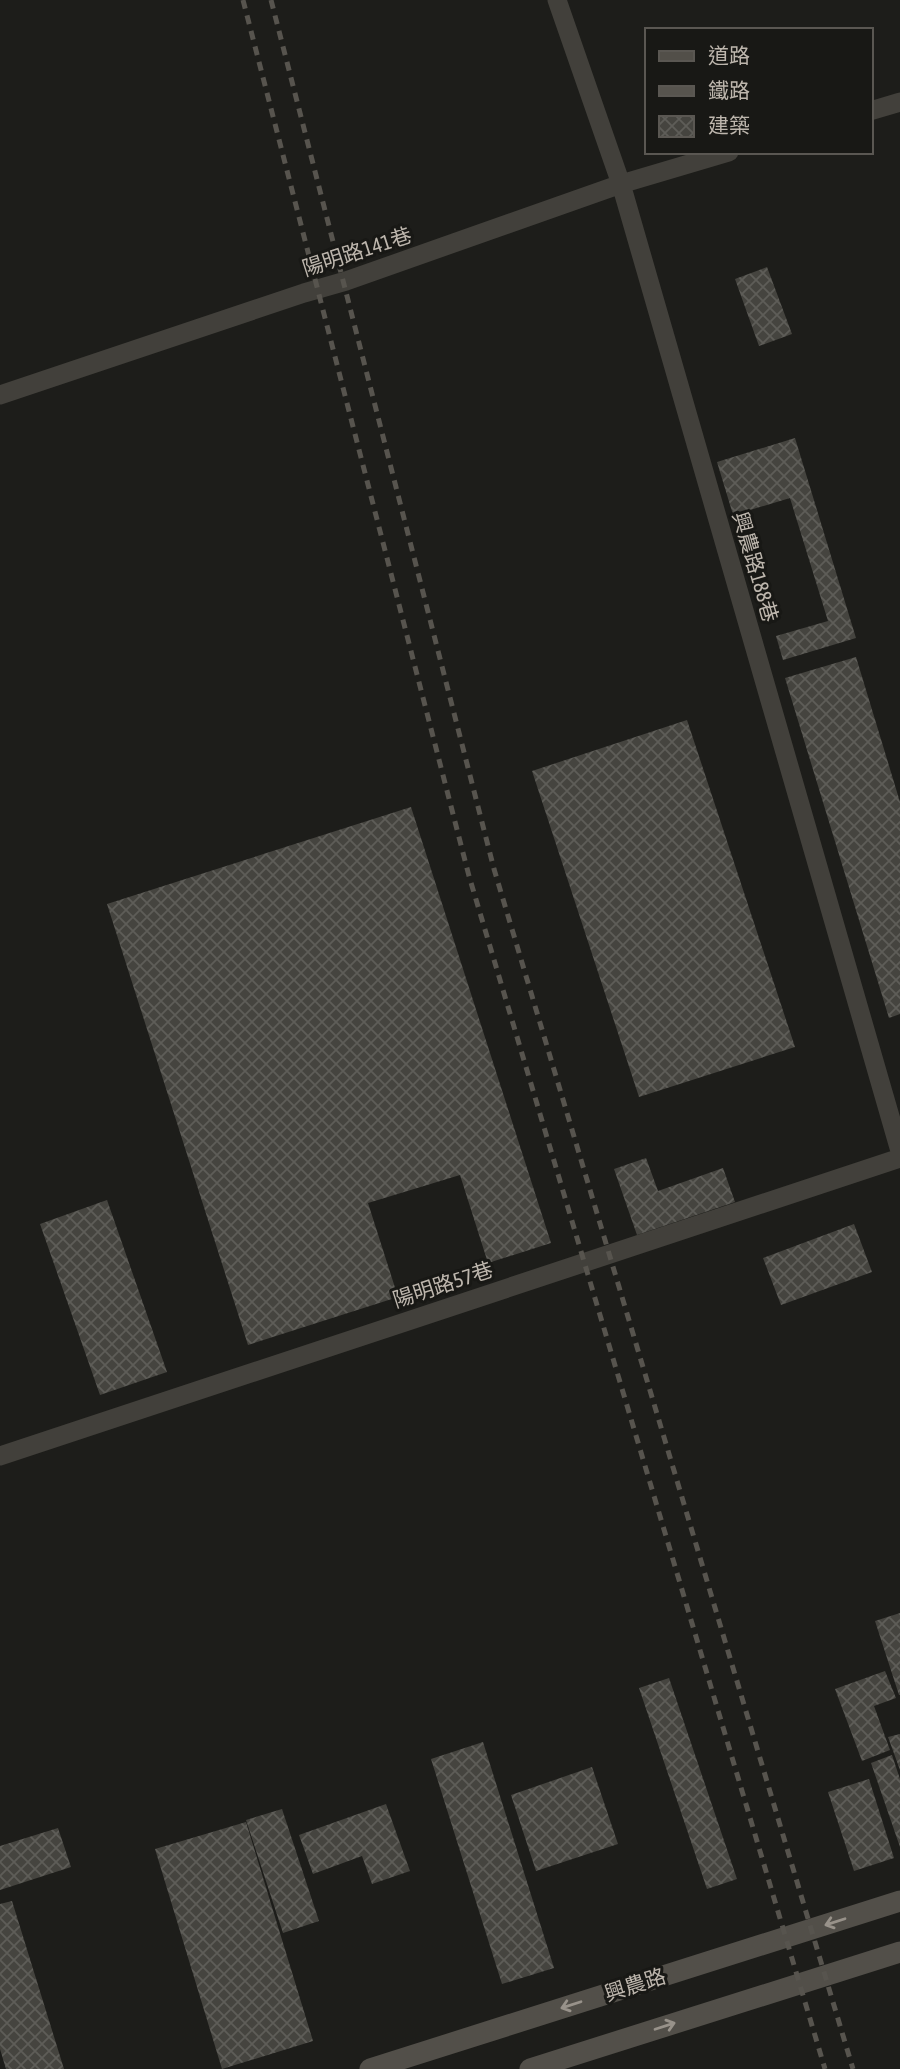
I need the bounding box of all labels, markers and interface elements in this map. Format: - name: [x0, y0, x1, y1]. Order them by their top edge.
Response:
- legend: [645, 28, 872, 154]
- text: 道路: [708, 43, 750, 67]
- text: 鐵路: [708, 78, 750, 102]
- text: 建築: [708, 113, 750, 137]
- street label: 陽明路141巷: [299, 222, 414, 280]
- street label: 興農路188巷: [729, 509, 783, 625]
- street label: 陽明路57巷: [390, 1257, 496, 1311]
- one-way arrow: [824, 1916, 846, 1929]
- street label: 興農路: [601, 1963, 668, 2005]
- one-way arrow: [561, 2000, 583, 2013]
- one-way arrow: [653, 2019, 675, 2032]

